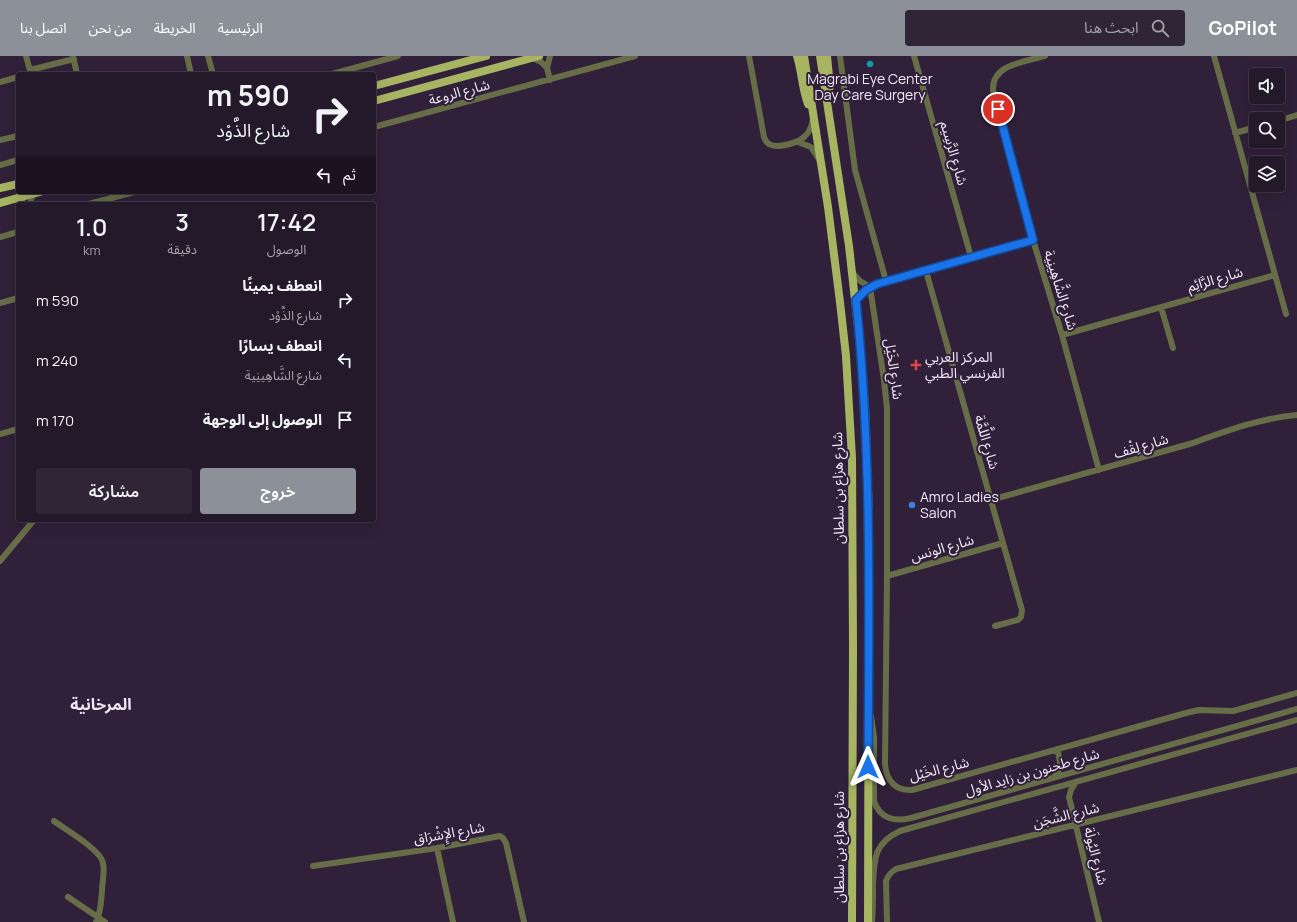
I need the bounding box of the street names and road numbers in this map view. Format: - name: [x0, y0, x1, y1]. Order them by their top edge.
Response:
- street label: شارع الروعة: [426, 74, 492, 111]
- street label: شارع الرَّسِيم: [934, 118, 973, 188]
- street label: شارع الشَّاهِينِية: [1038, 247, 1084, 333]
- street label: شارع الرَّائِم: [1185, 261, 1246, 297]
- street label: شارع الخَيْل: [879, 337, 908, 401]
- street label: شارع اللَّمَّة: [969, 412, 1007, 472]
- street label: شارع لِقْف: [1111, 429, 1171, 464]
- street label: شارع هزاع بن سلطان: [827, 432, 850, 544]
- street label: شارع الونس: [908, 529, 976, 568]
- street label: شارع طحنون بن زايد الأول: [962, 743, 1102, 802]
- street label: شارع الخَيْل: [907, 752, 971, 787]
- street label: شارع هزاع بن سلطان: [829, 791, 850, 903]
- street label: شارع الشَّجَن: [1030, 796, 1102, 834]
- street label: شارع الإِشْرَاق: [412, 817, 486, 851]
- street label: شارع اليُولَة: [1078, 825, 1113, 887]

